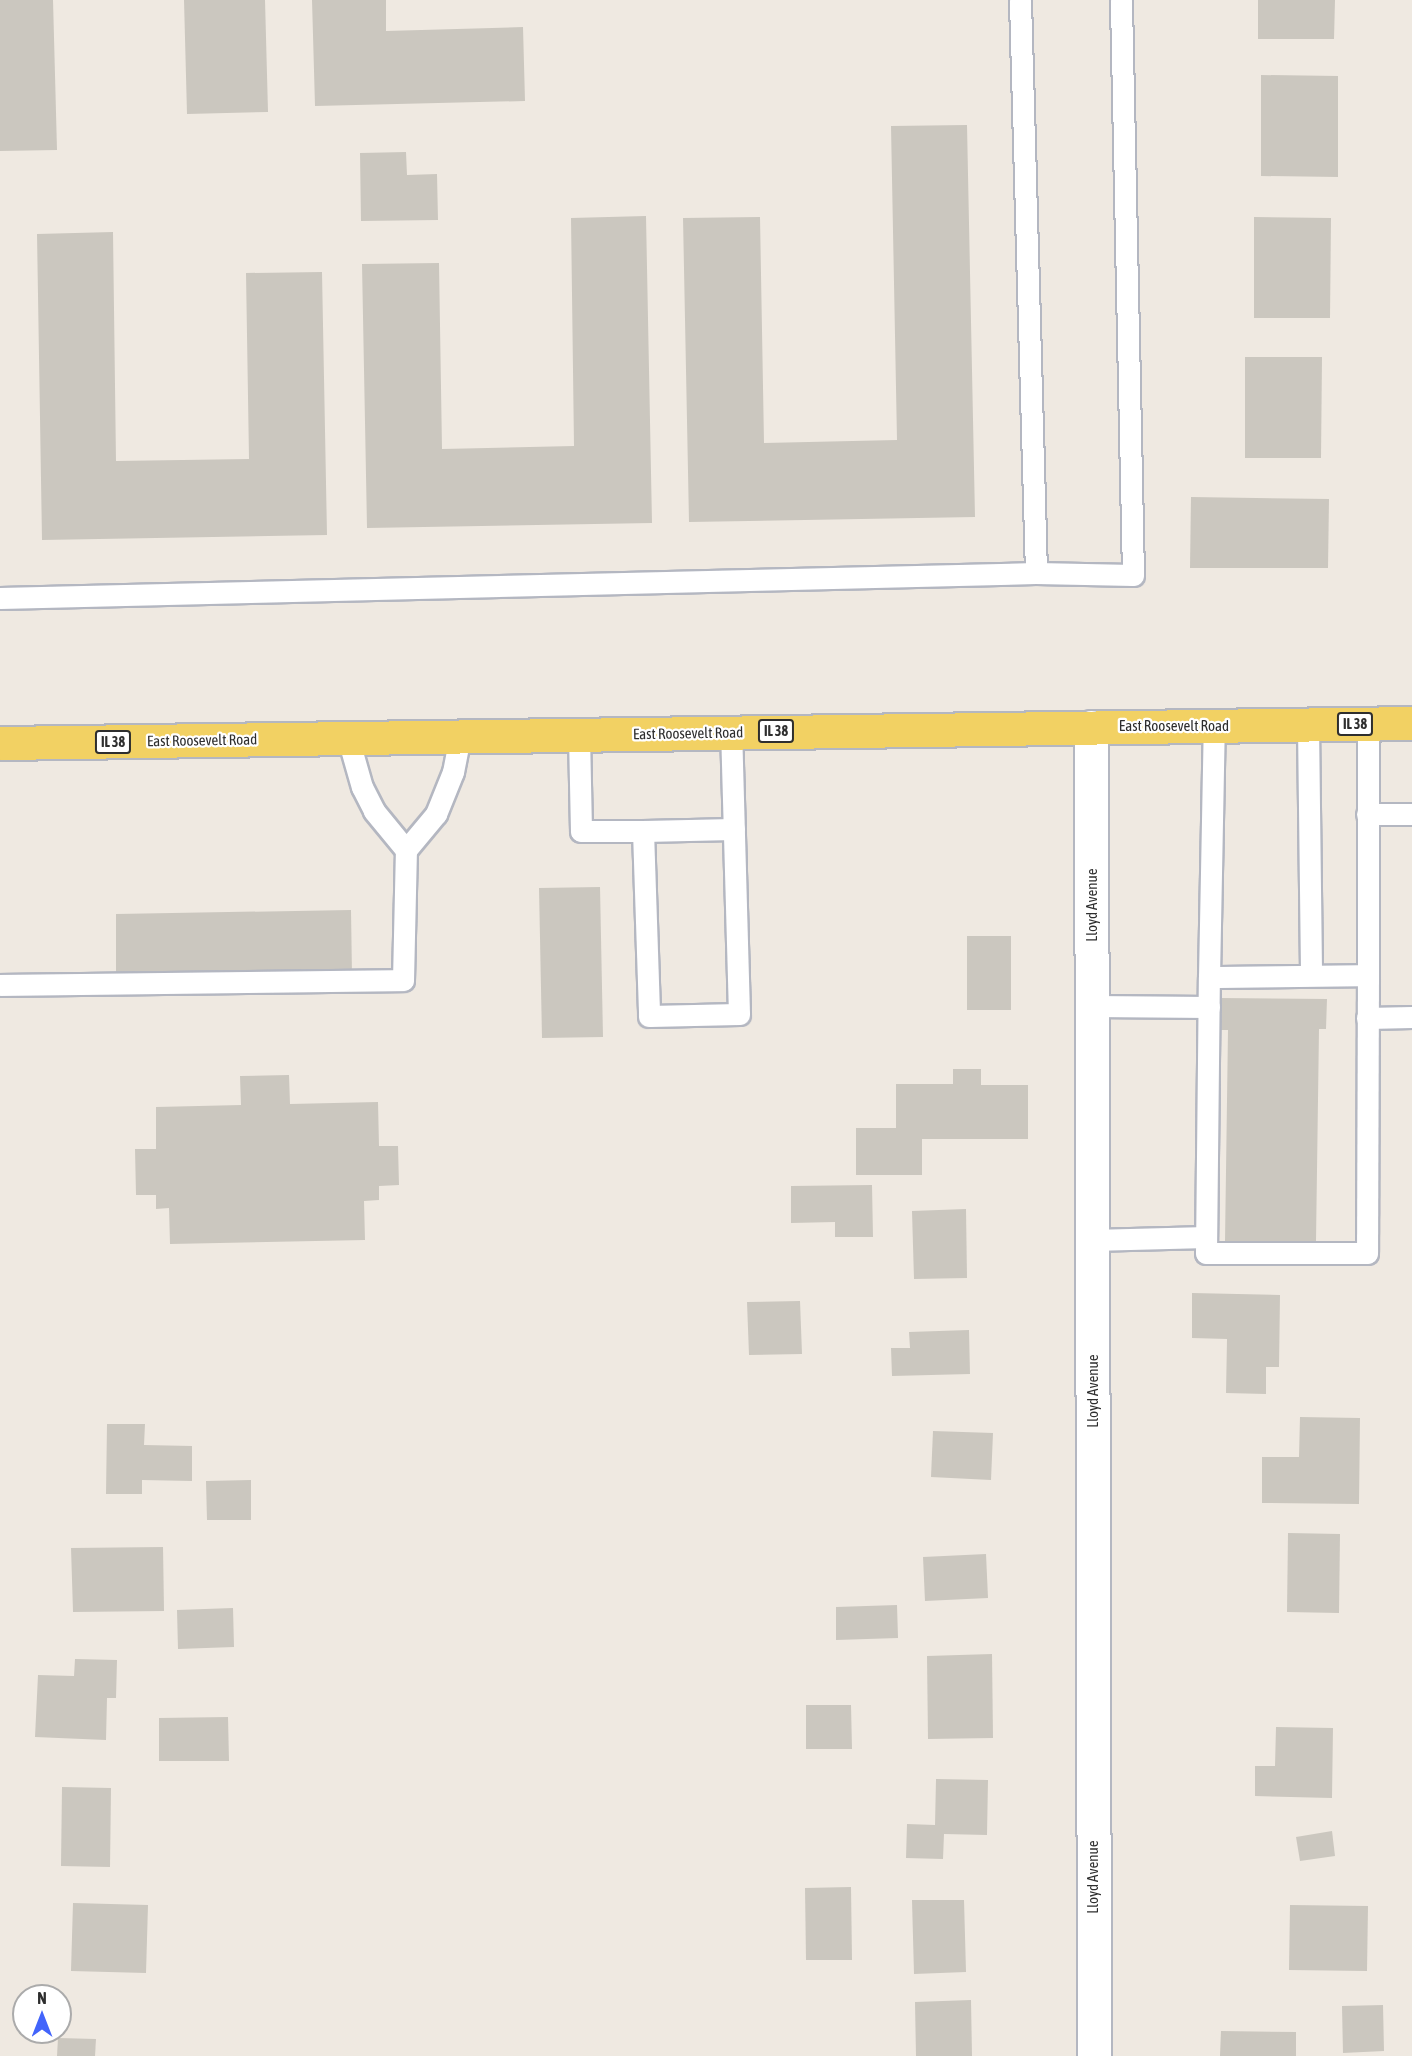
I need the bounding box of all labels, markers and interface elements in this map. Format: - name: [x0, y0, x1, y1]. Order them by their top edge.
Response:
- road number: IL 38: [1336, 713, 1374, 735]
- street label: East Roosevelt Road: [1119, 717, 1229, 735]
- road number: IL 38: [756, 720, 796, 742]
- street label: East Roosevelt Road: [633, 723, 743, 743]
- street label: East Roosevelt Road: [147, 730, 257, 750]
- road number: IL 38: [94, 731, 132, 753]
- street label: Lloyd Avenue: [1083, 868, 1101, 942]
- street label: Lloyd Avenue: [1084, 1354, 1102, 1428]
- street label: Lloyd Avenue: [1084, 1840, 1102, 1914]
- north arrow: [12, 1984, 72, 2044]
- text: N: [37, 1989, 47, 2007]

